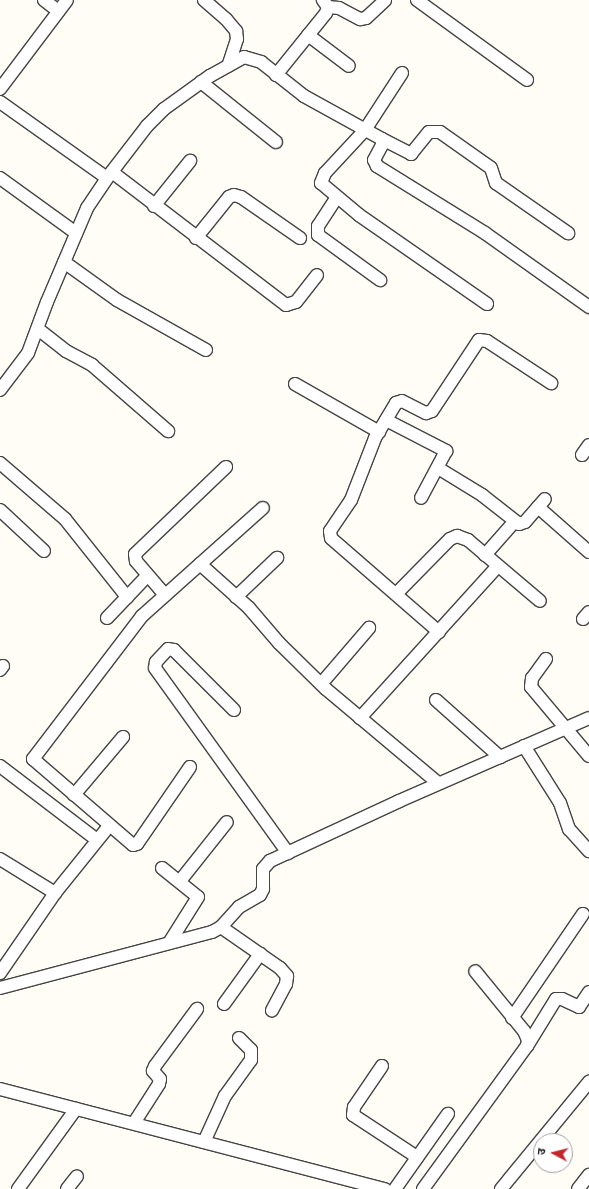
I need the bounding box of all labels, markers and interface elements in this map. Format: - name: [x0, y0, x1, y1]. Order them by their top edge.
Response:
- north arrow: [533, 1133, 573, 1173]
- text: उ: [533, 1147, 550, 1156]

